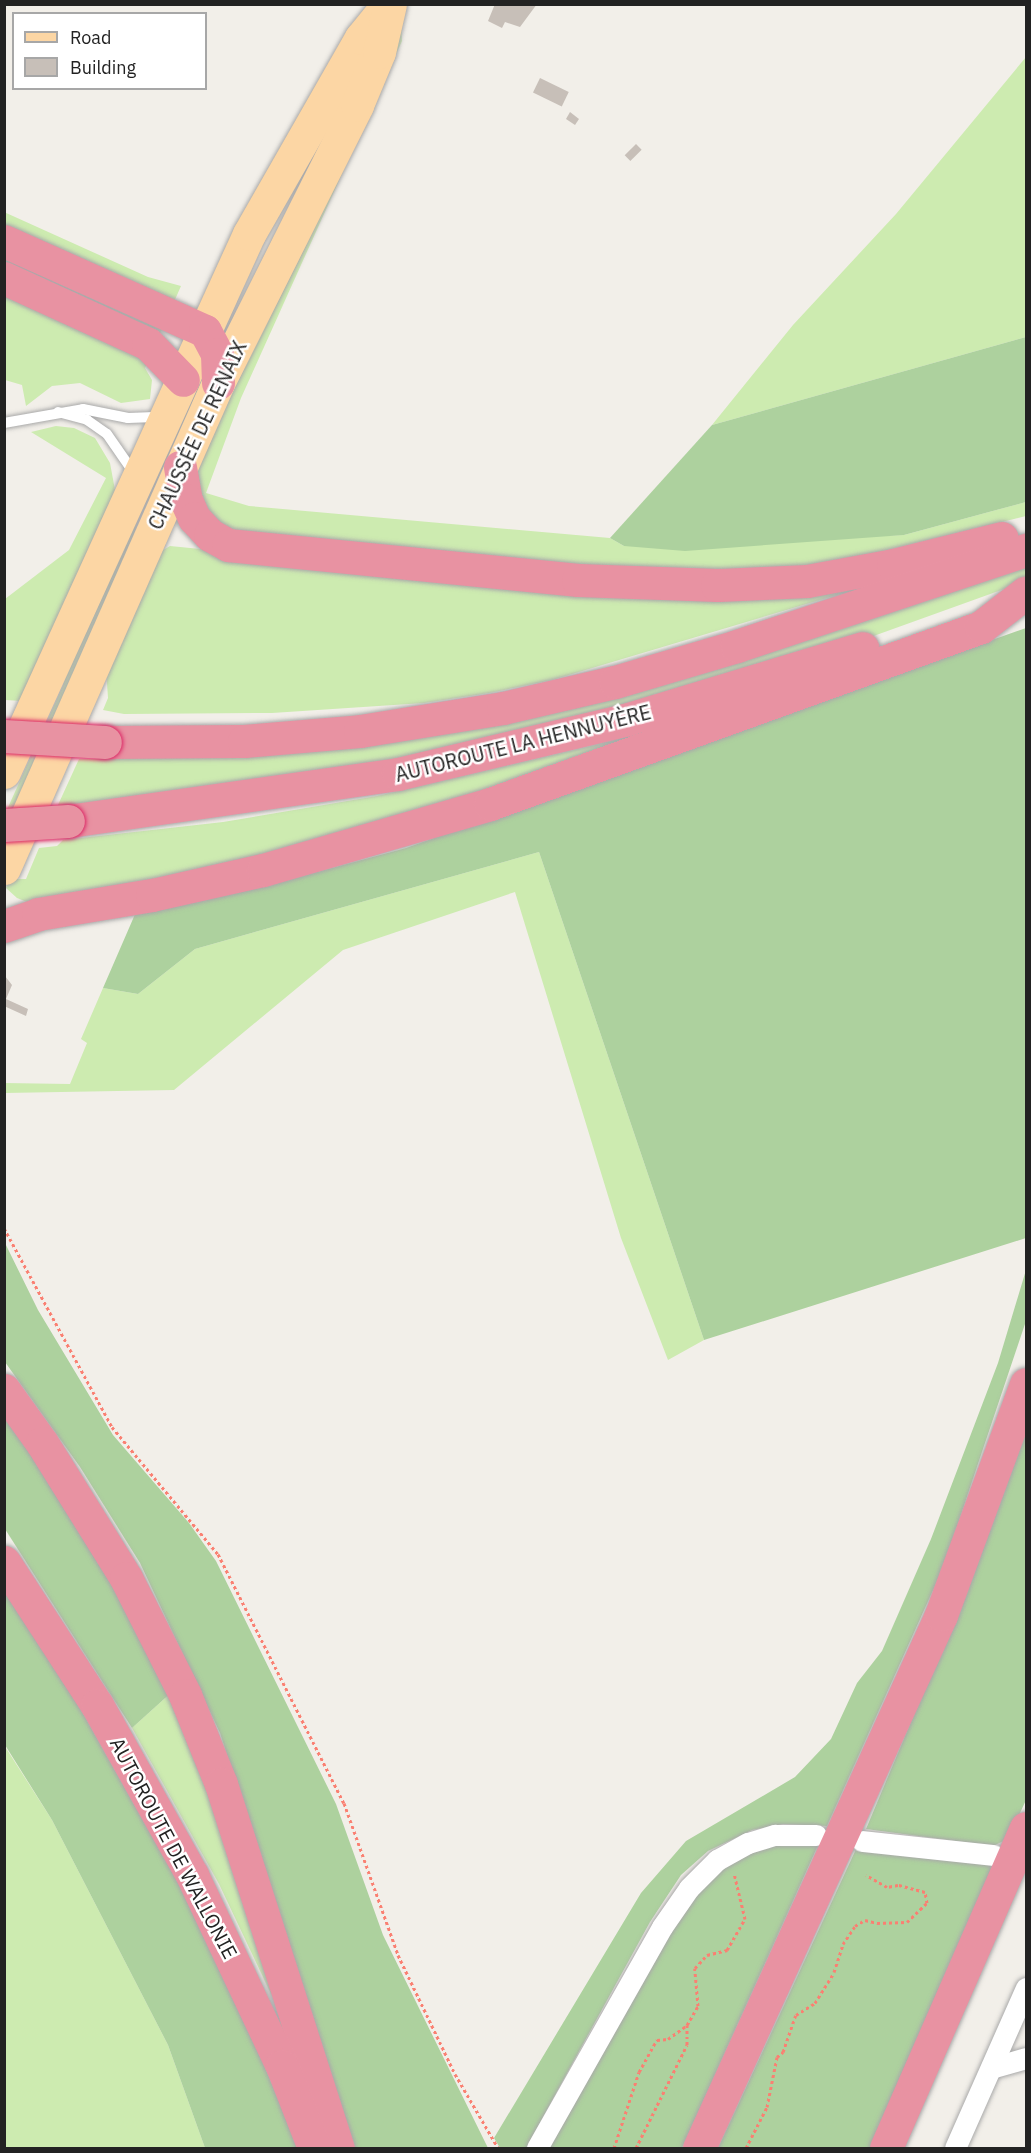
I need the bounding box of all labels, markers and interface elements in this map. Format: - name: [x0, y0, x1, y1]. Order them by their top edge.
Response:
- legend: [12, 12, 207, 90]
- text: Road: [70, 26, 111, 49]
- text: Building: [70, 56, 136, 79]
- street label: CHAUSSÉE DE RENAIX: [143, 337, 251, 533]
- street label: AUTOROUTE LA HENNUYÈRE: [392, 700, 654, 786]
- street label: AUTOROUTE DE WALLONIE: [105, 1733, 243, 1963]

